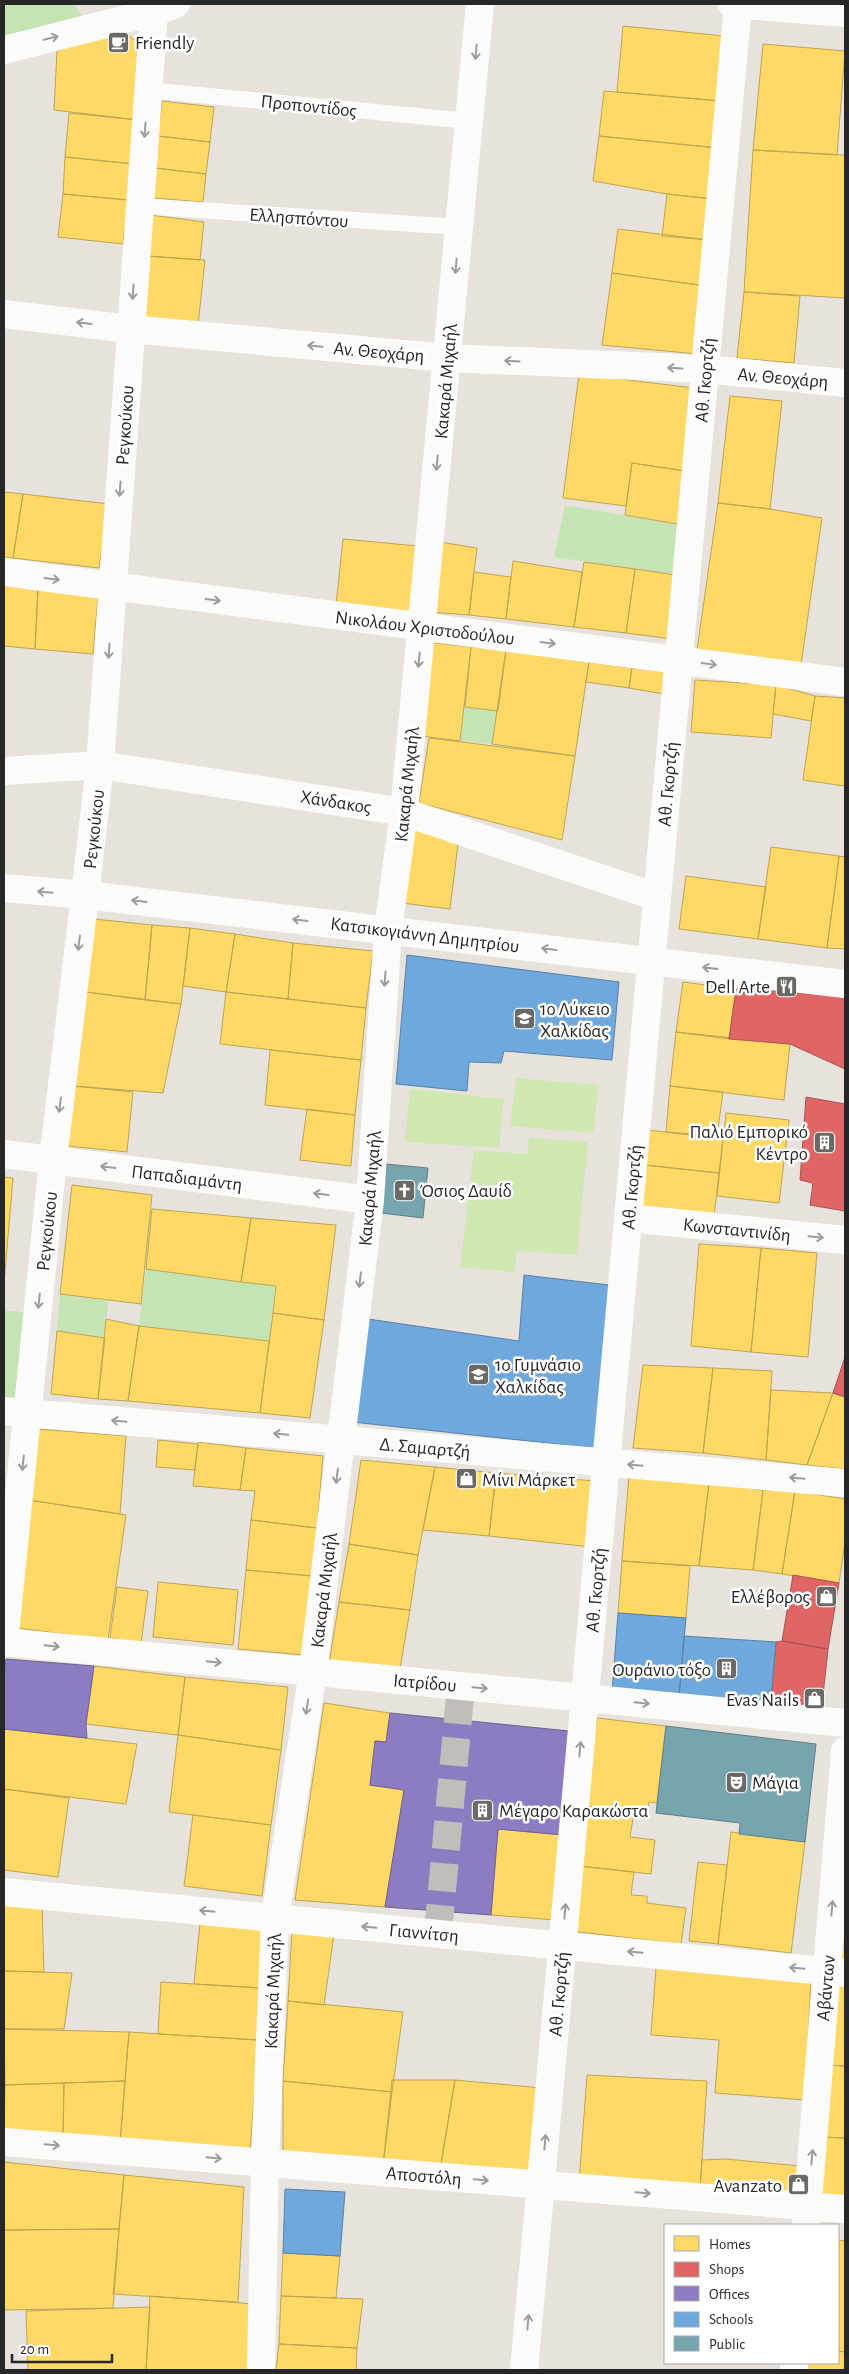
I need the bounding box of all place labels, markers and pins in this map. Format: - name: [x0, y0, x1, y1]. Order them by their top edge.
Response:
- cafe icon: Friendly: [107, 30, 131, 54]
- place label: Friendly: [135, 34, 194, 53]
- restaurant icon: Dell Arte: [774, 974, 798, 998]
- place label: Dell Arte: [705, 978, 770, 997]
- place label: 1ο Λύκειο Χαλκίδας: [540, 1000, 610, 1041]
- school or university icon: 1ο Λύκειο Χαλκίδας: [512, 1007, 536, 1031]
- place label: Παλιό Εμπορικό Κέντρο: [689, 1123, 808, 1164]
- building icon: Παλιό Εμπορικό Κέντρο: [812, 1130, 836, 1154]
- church icon: Όσιος Δαυίδ: [392, 1178, 416, 1202]
- place label: Όσιος Δαυίδ: [420, 1182, 512, 1201]
- place label: 1ο Γυμνάσιο Χαλκίδας: [495, 1356, 581, 1397]
- school or university icon: 1ο Γυμνάσιο Χαλκίδας: [467, 1363, 491, 1387]
- shop icon: Μίνι Μάρκετ: [454, 1467, 478, 1491]
- place label: Μίνι Μάρκετ: [482, 1471, 575, 1490]
- shop icon: Ελλέβορος: [814, 1584, 838, 1608]
- place label: Ελλέβορος: [731, 1588, 810, 1607]
- building icon: Ουράνιο τόξο: [715, 1657, 739, 1681]
- place label: Ουράνιο τόξο: [612, 1661, 711, 1680]
- shop icon: Evas Nails: [803, 1687, 827, 1711]
- place label: Evas Nails: [726, 1691, 799, 1710]
- theatre icon: Μάγια: [724, 1770, 748, 1794]
- place label: Μάγια: [752, 1774, 799, 1793]
- building icon: Μέγαρο Καρακώστα: [471, 1798, 495, 1822]
- place label: Μέγαρο Καρακώστα: [499, 1802, 649, 1821]
- shop icon: Avanzato: [786, 2173, 810, 2197]
- place label: Avanzato: [714, 2177, 782, 2196]

